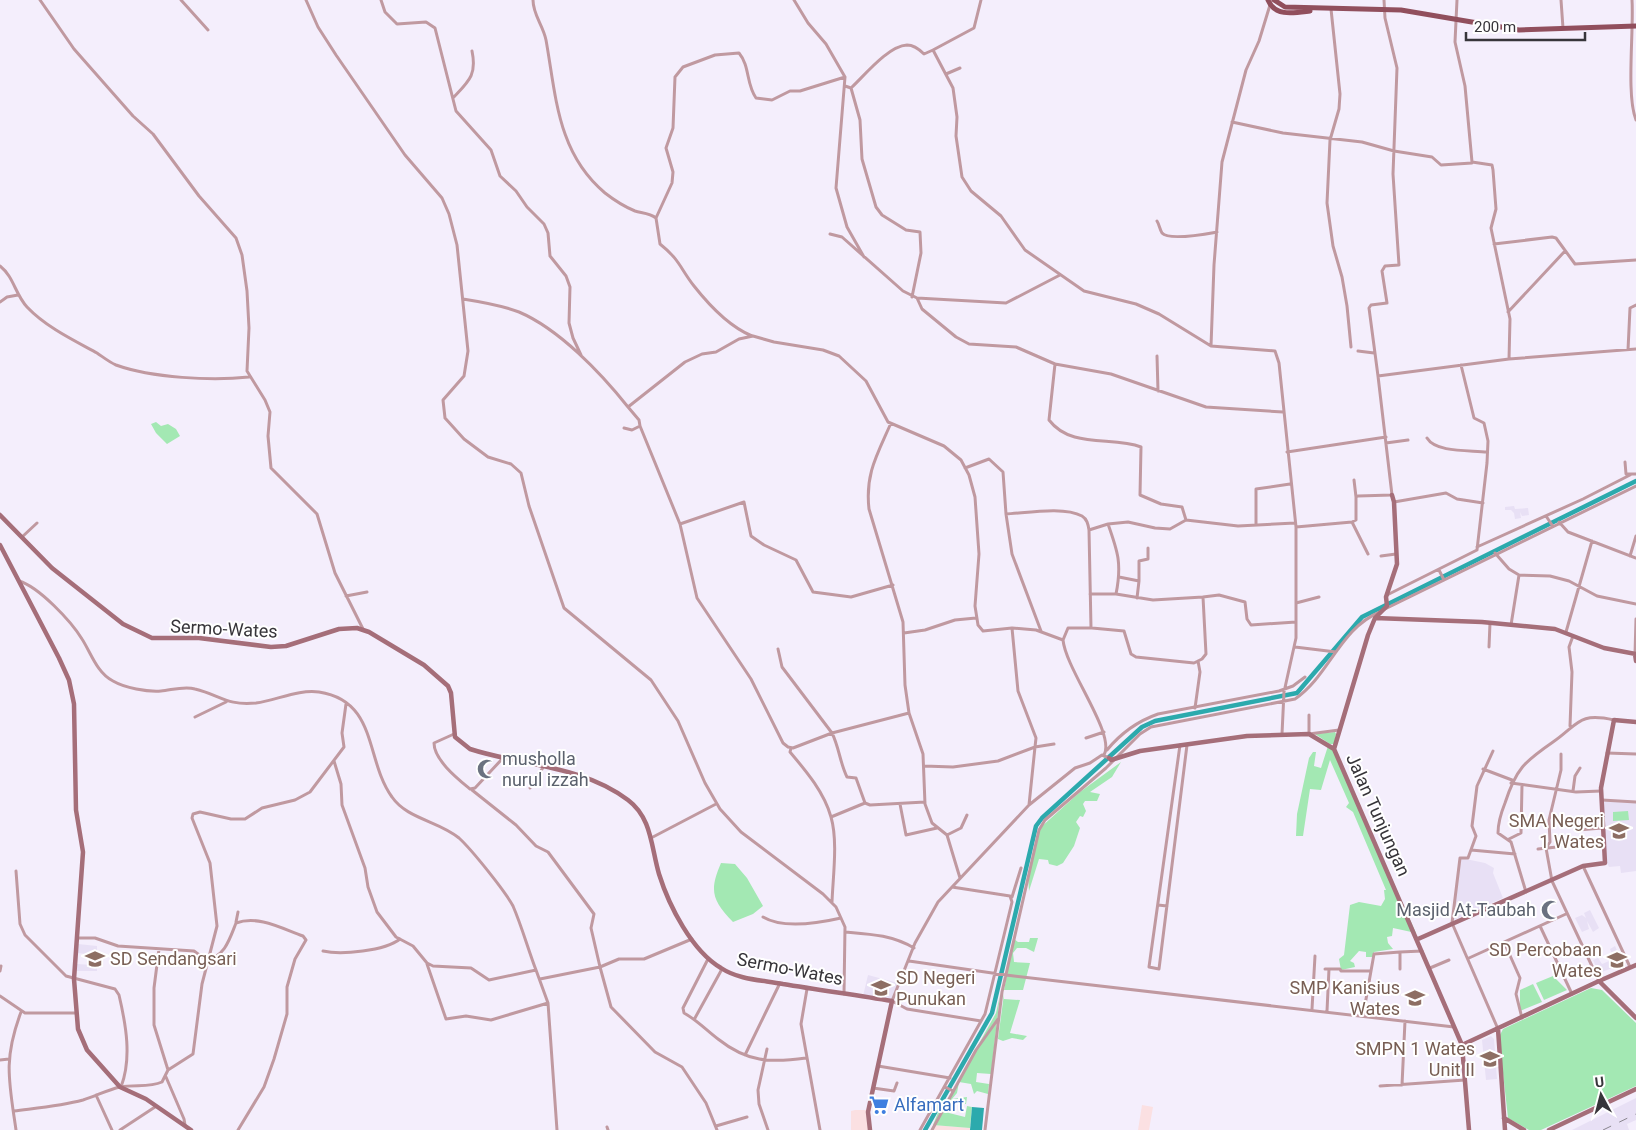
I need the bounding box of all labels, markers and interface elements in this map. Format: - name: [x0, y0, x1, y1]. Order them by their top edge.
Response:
- scale bar: [1466, 10, 1585, 42]
- text: 200 m: [1474, 18, 1516, 36]
- street label: Sermo-Wates: [170, 615, 278, 642]
- place label: musholla nurul izzah: [502, 748, 589, 790]
- street label: Jalan Tunjungan: [1342, 750, 1415, 879]
- mosque icon: musholla nurul izzah: [476, 758, 498, 780]
- place label: SMA Negeri 1 Wates: [1509, 810, 1604, 852]
- school or university icon: SMA Negeri 1 Wates: [1608, 820, 1630, 842]
- place label: Masjid At-Taubah: [1396, 899, 1536, 920]
- mosque icon: Masjid At-Taubah: [1540, 899, 1562, 921]
- place label: SD Percobaan Wates: [1489, 939, 1602, 981]
- school or university icon: SD Sendangsari: [84, 948, 106, 970]
- place label: SD Sendangsari: [110, 948, 237, 969]
- street label: Sermo-Wates: [735, 948, 845, 989]
- school or university icon: SD Percobaan Wates: [1606, 949, 1628, 971]
- place label: SD Negeri Punukan: [896, 967, 975, 1009]
- school or university icon: SD Negeri Punukan: [870, 977, 892, 999]
- place label: SMP Kanisius Wates: [1289, 977, 1400, 1019]
- school or university icon: SMP Kanisius Wates: [1404, 987, 1426, 1009]
- place label: SMPN 1 Wates Unit II: [1355, 1038, 1475, 1080]
- school or university icon: SMPN 1 Wates Unit II: [1479, 1048, 1501, 1070]
- north arrow: [1576, 1070, 1626, 1120]
- text: U: [1594, 1074, 1605, 1091]
- supermarket icon: Alfamart: [868, 1094, 890, 1116]
- place label: Alfamart: [894, 1094, 964, 1115]

